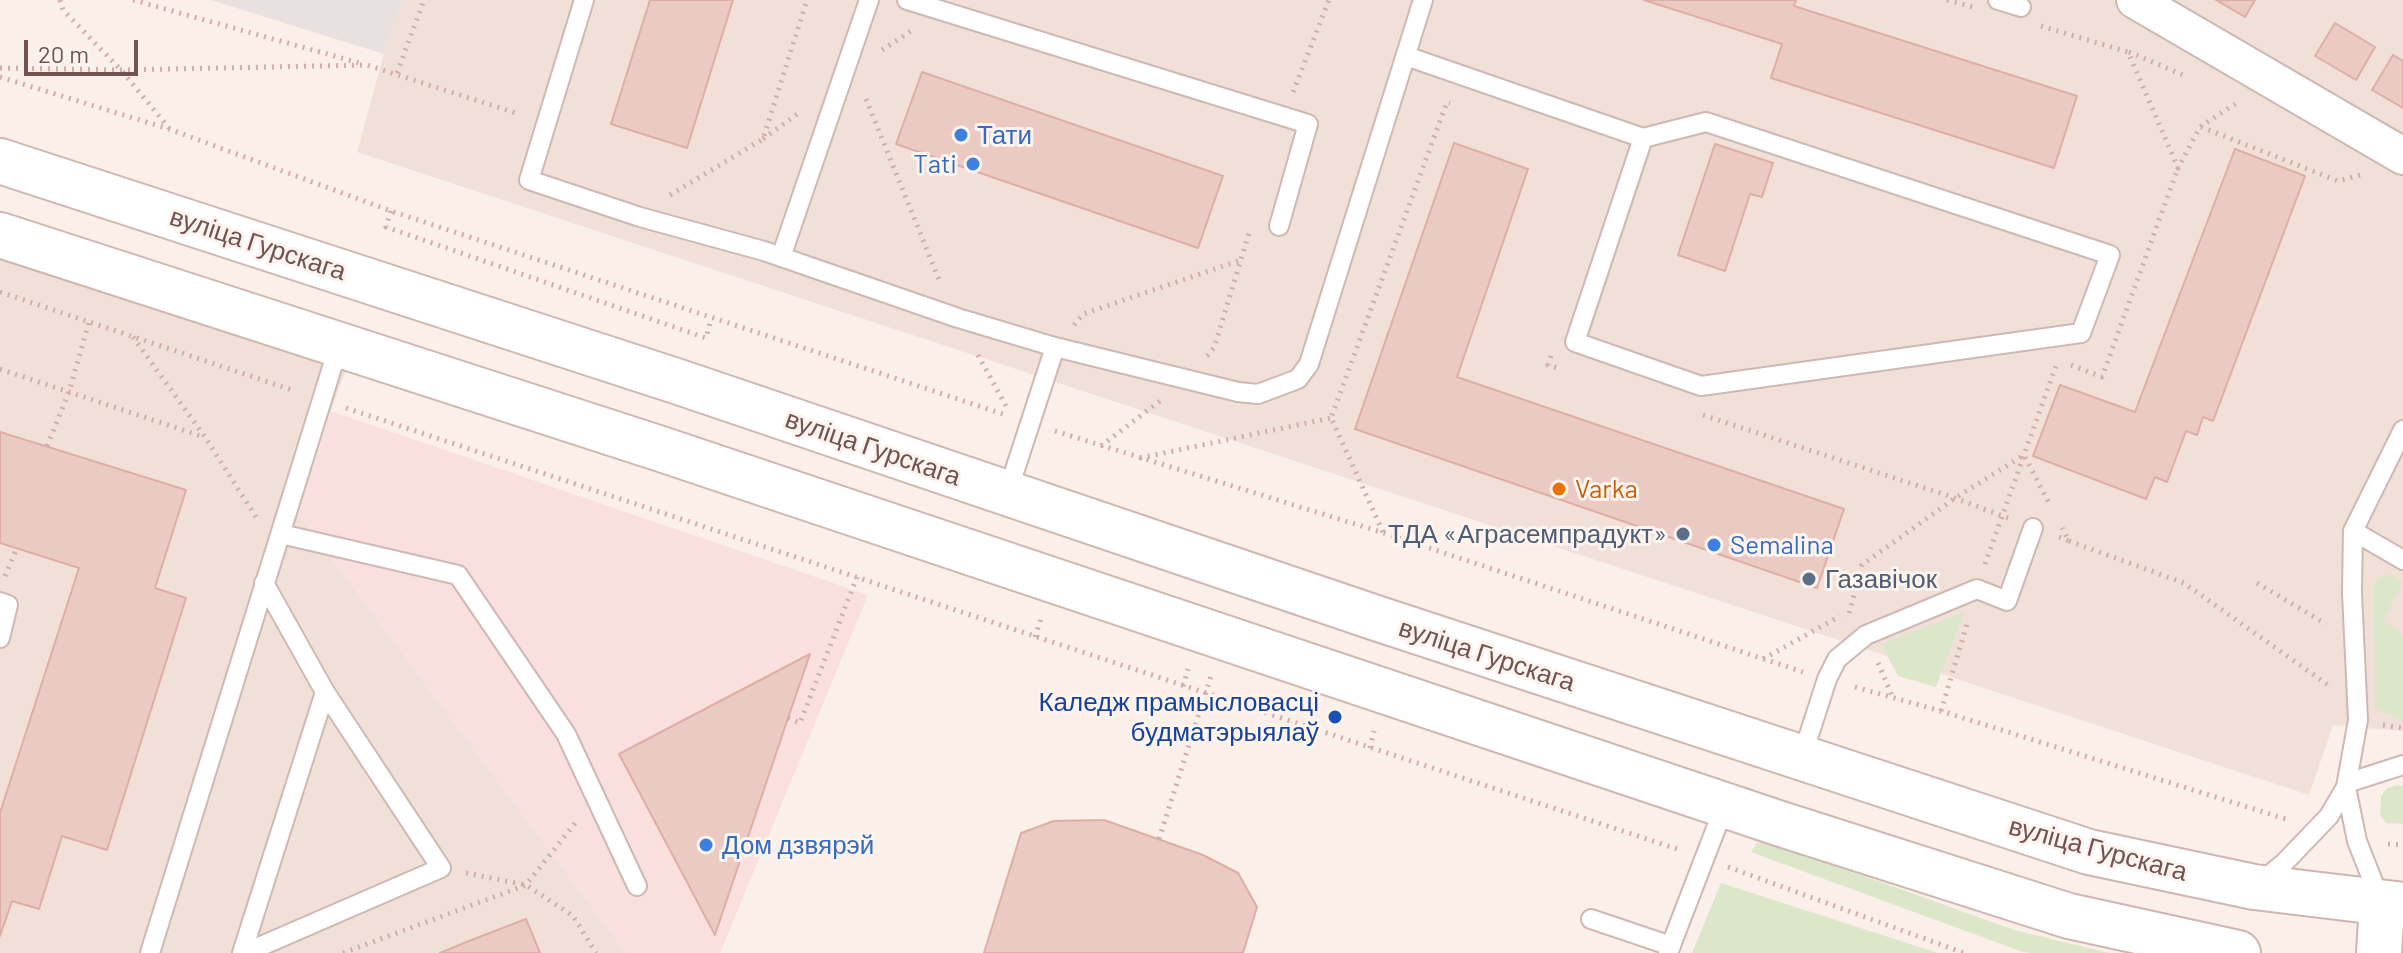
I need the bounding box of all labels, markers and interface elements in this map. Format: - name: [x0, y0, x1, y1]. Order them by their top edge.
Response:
- scale bar: [28, 24, 142, 74]
- text: 20 m: [38, 39, 89, 68]
- place label: Тати: [977, 119, 1032, 151]
- marker: Тати: [952, 126, 970, 144]
- place label: Tati: [913, 148, 957, 180]
- marker: Tati: [964, 155, 982, 173]
- street label: вуліца Гурскага: [166, 201, 350, 287]
- street label: вуліца Гурскага: [781, 403, 965, 493]
- place label: Varka: [1575, 473, 1638, 505]
- marker: Varka: [1550, 480, 1568, 498]
- place label: ТДА «Аграсемпрадукт»: [1388, 518, 1667, 550]
- marker: ТДА «Аграсемпрадукт»: [1674, 525, 1692, 543]
- place label: Semalina: [1730, 529, 1834, 561]
- marker: Semalina: [1705, 536, 1723, 554]
- place label: Газавічок: [1825, 563, 1937, 595]
- marker: Газавічок: [1800, 570, 1818, 588]
- street label: вуліца Гурскага: [1395, 612, 1579, 698]
- place label: Каледж прамысловасці будматэрыялаў: [1038, 686, 1319, 748]
- marker: Каледж прамысловасці будматэрыялаў: [1326, 708, 1344, 726]
- street label: вуліца Гурскага: [2005, 810, 2191, 888]
- place label: Дом дзвярэй: [722, 829, 874, 861]
- marker: Дом дзвярэй: [697, 836, 715, 854]

